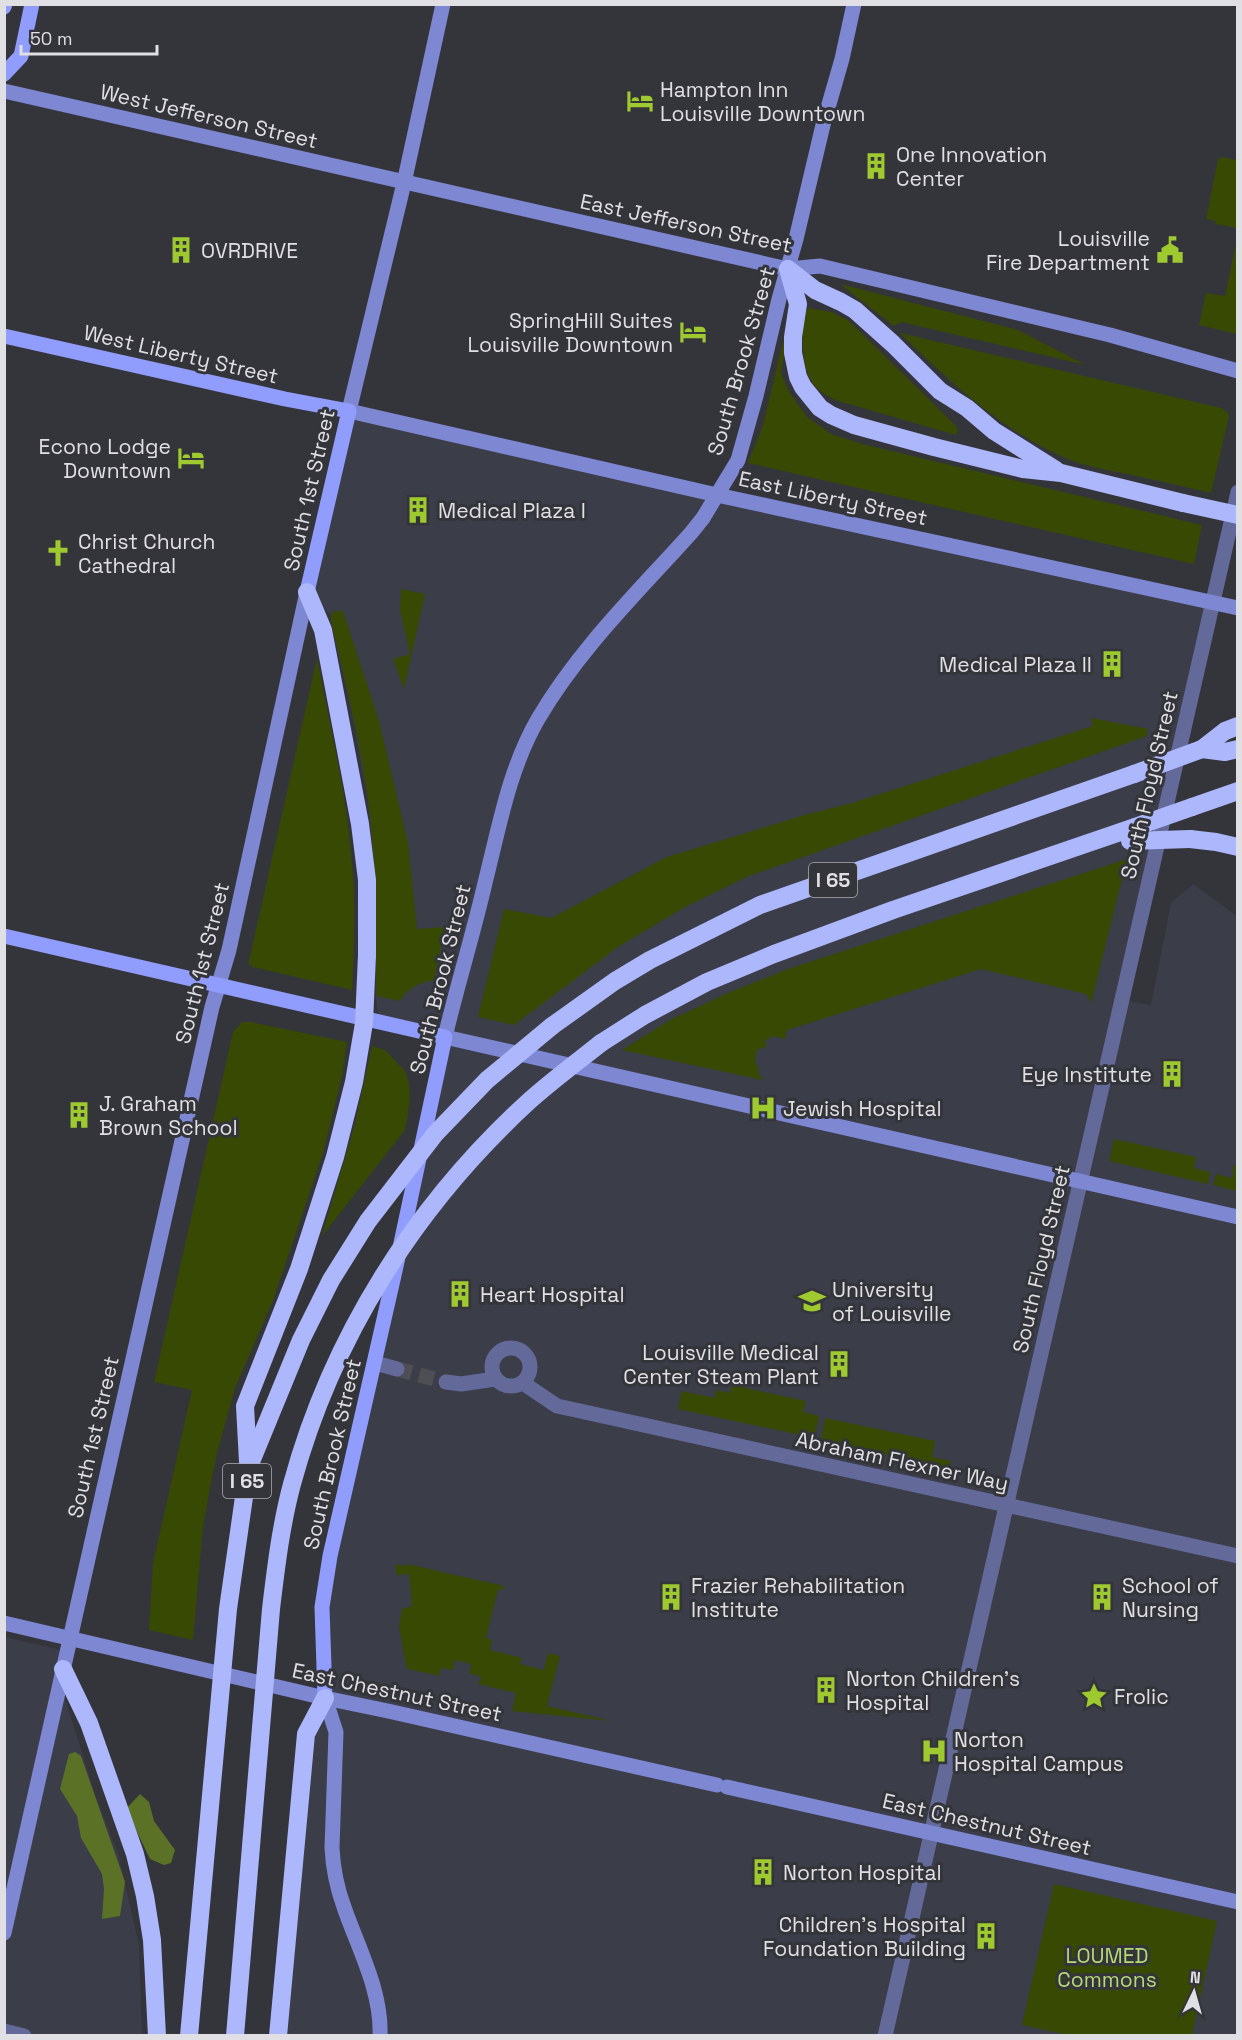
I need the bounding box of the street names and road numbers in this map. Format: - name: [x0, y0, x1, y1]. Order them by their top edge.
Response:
- street label: West Jefferson Street: [98, 78, 320, 154]
- street label: East Jefferson Street: [578, 187, 794, 259]
- street label: South Brook Street: [701, 264, 781, 458]
- street label: West Liberty Street: [81, 318, 281, 390]
- street label: South 1st Street: [277, 406, 341, 574]
- street label: East Liberty Street: [736, 465, 930, 531]
- street label: South Floyd Street: [1114, 688, 1184, 882]
- road number: I 65: [809, 863, 857, 897]
- street label: South 1st Street: [169, 879, 235, 1047]
- street label: South Brook Street: [403, 881, 477, 1077]
- street label: South Floyd Street: [1006, 1162, 1076, 1356]
- street label: South 1st Street: [61, 1353, 125, 1521]
- street label: South Brook Street: [297, 1356, 367, 1552]
- street label: Abraham Flexner Way: [793, 1425, 1011, 1497]
- road number: I 65: [223, 1464, 271, 1498]
- street label: East Chestnut Street: [290, 1657, 504, 1727]
- street label: East Chestnut Street: [880, 1787, 1094, 1861]

